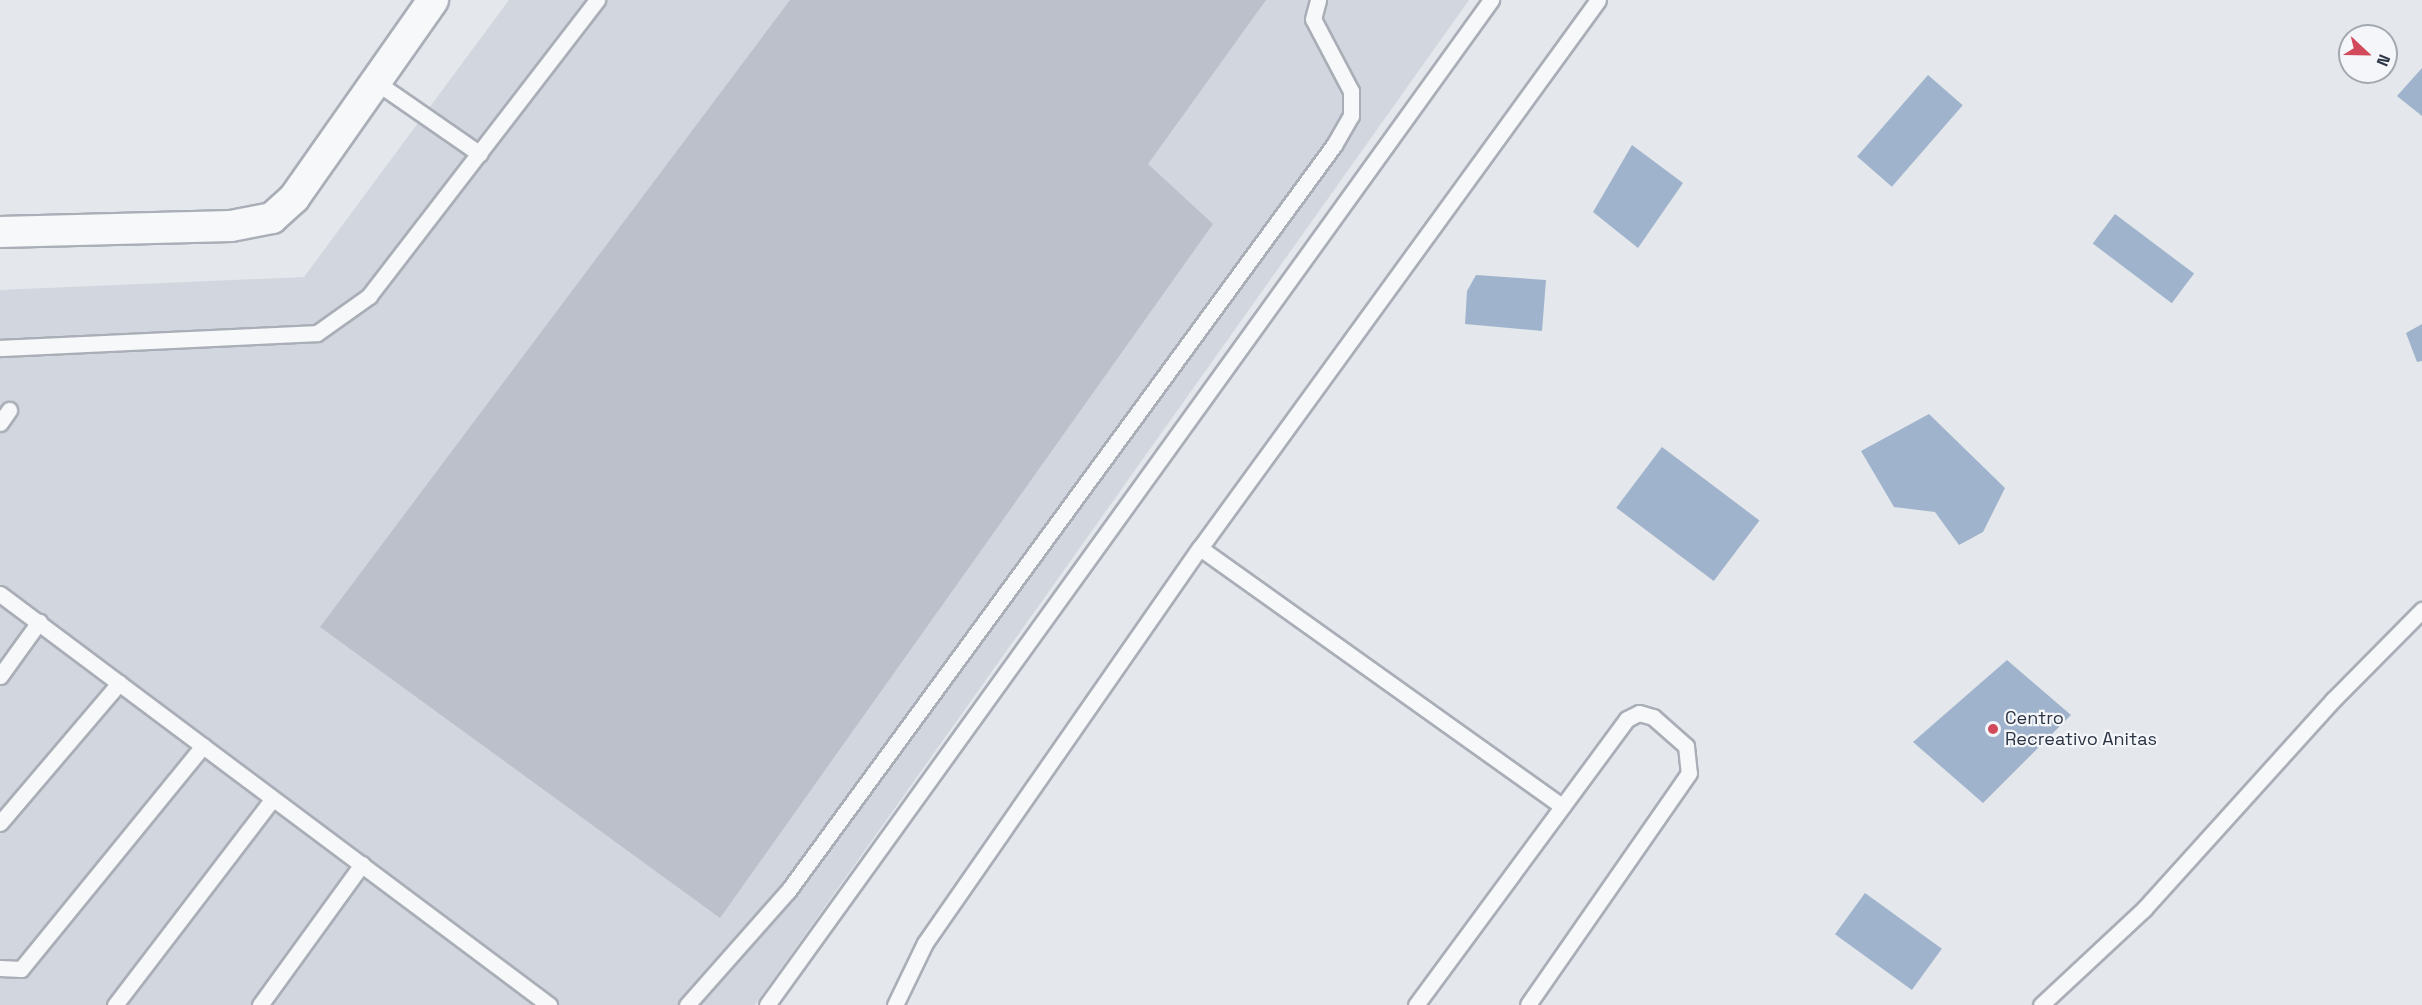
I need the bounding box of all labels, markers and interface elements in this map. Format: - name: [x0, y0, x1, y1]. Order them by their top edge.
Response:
- north arrow: [2338, 24, 2398, 84]
- text: N: [2372, 51, 2395, 69]
- place label: Centro Recreativo Anitas: [2005, 708, 2157, 750]
- marker: Centro Recreativo Anitas: [1986, 722, 2000, 736]

